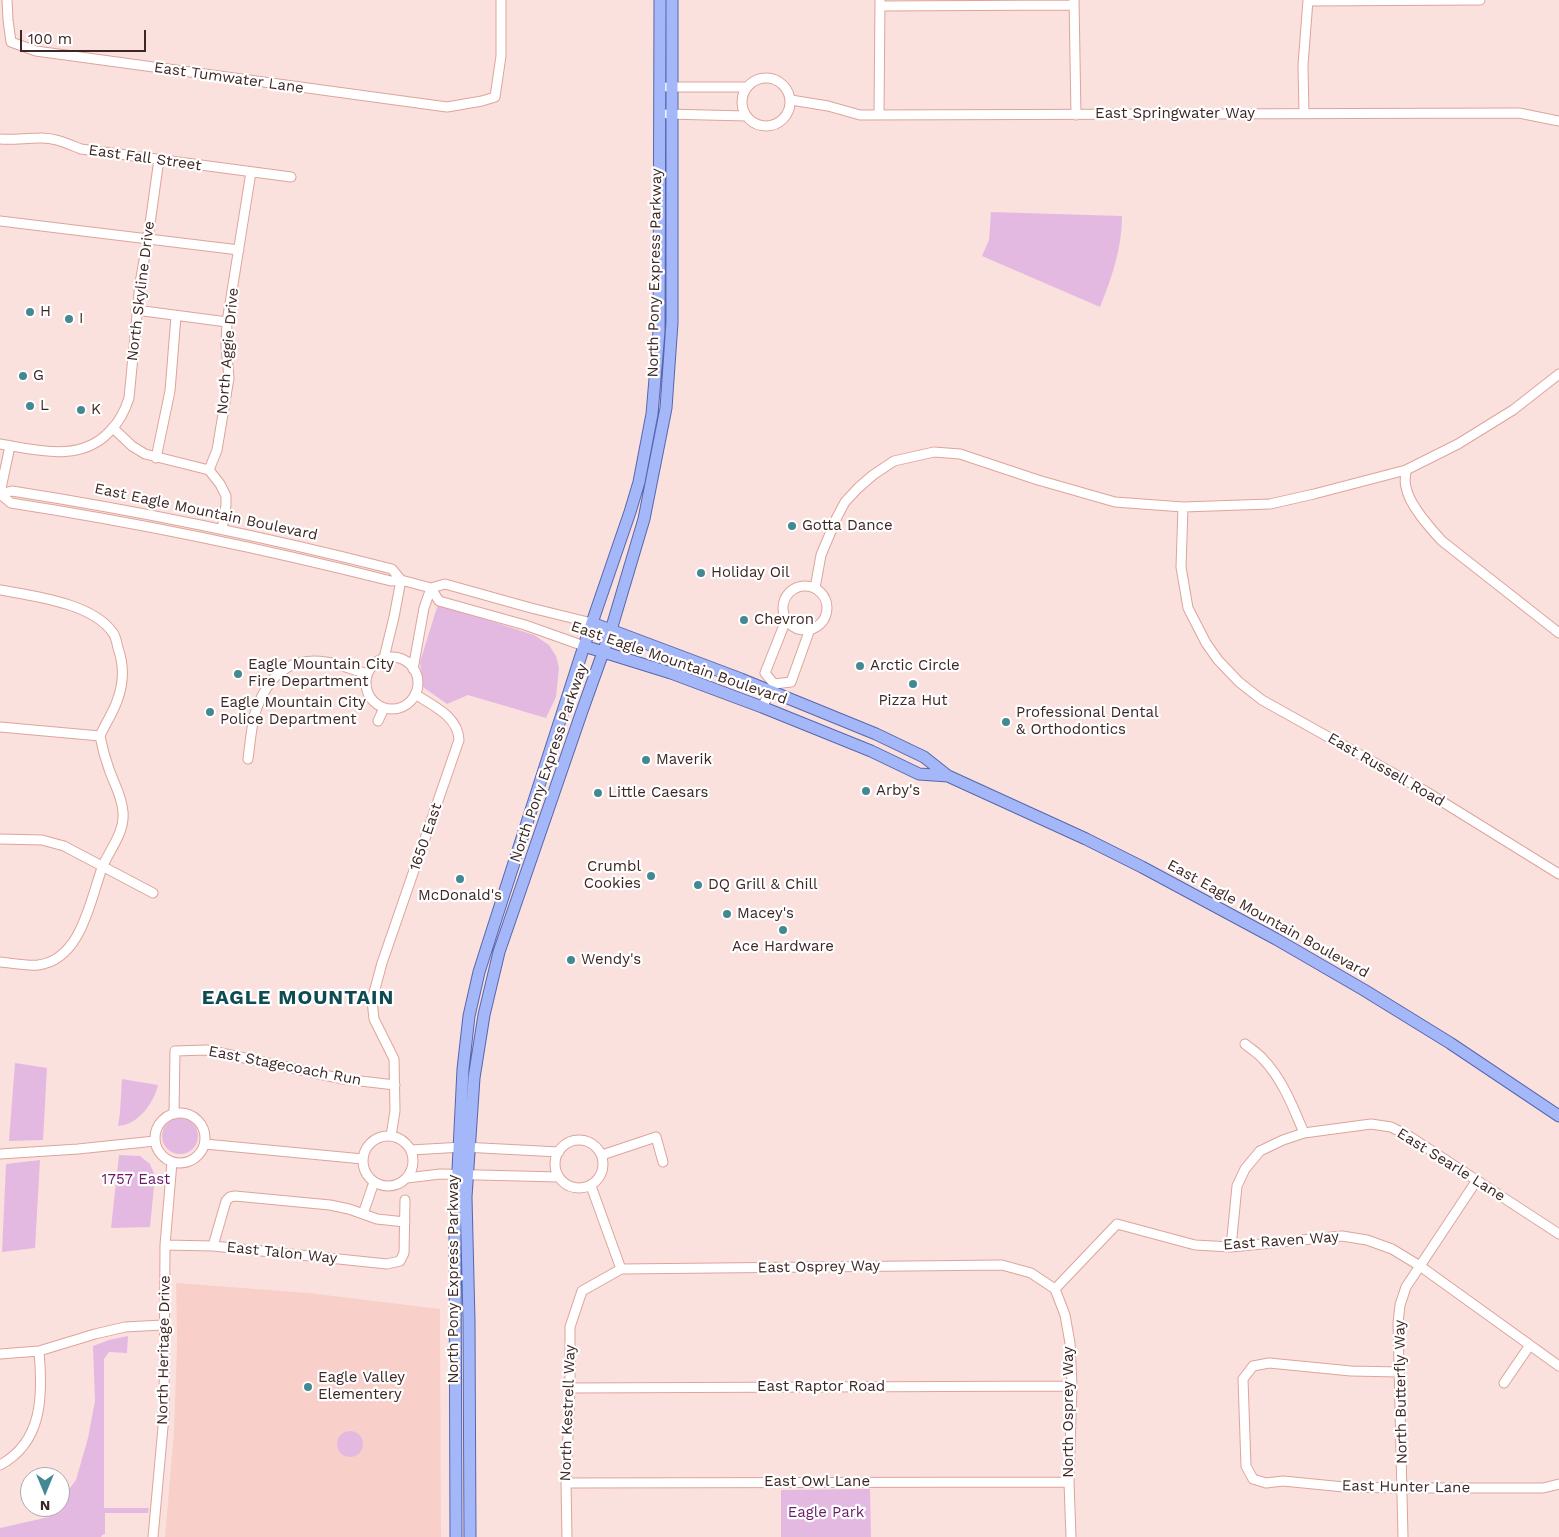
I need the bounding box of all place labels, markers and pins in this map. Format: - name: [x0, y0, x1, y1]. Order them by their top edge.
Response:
- place label: H: [40, 303, 51, 321]
- marker: H: [24, 306, 36, 318]
- place label: I: [79, 310, 83, 328]
- marker: I: [63, 313, 75, 325]
- place label: G: [33, 367, 44, 385]
- marker: G: [17, 370, 29, 382]
- place label: L: [40, 397, 49, 415]
- marker: L: [24, 400, 36, 412]
- place label: K: [91, 401, 101, 419]
- marker: K: [75, 404, 87, 416]
- place label: Gotta Dance: [802, 517, 893, 535]
- marker: Gotta Dance: [786, 520, 798, 532]
- place label: Holiday Oil: [711, 564, 790, 582]
- marker: Holiday Oil: [695, 567, 707, 579]
- place label: Chevron: [754, 611, 814, 629]
- marker: Chevron: [738, 614, 750, 626]
- place label: Eagle Mountain City Fire Department: [248, 656, 394, 691]
- place label: Arctic Circle: [870, 657, 960, 675]
- marker: Arctic Circle: [854, 660, 866, 672]
- marker: Eagle Mountain City Fire Department: [232, 668, 244, 680]
- marker: Pizza Hut: [907, 678, 919, 690]
- place label: Pizza Hut: [878, 692, 948, 710]
- place label: Eagle Mountain City Police Department: [220, 694, 366, 729]
- place label: Professional Dental & Orthodontics: [1016, 704, 1159, 739]
- marker: Eagle Mountain City Police Department: [204, 706, 216, 718]
- marker: Professional Dental & Orthodontics: [1000, 716, 1012, 728]
- place label: Maverik: [656, 751, 712, 769]
- marker: Maverik: [640, 754, 652, 766]
- place label: Arby's: [876, 782, 920, 800]
- place label: Little Caesars: [608, 784, 708, 802]
- marker: Arby's: [860, 785, 872, 797]
- marker: Little Caesars: [592, 787, 604, 799]
- place label: Crumbl Cookies: [584, 858, 641, 893]
- marker: Crumbl Cookies: [645, 870, 657, 882]
- marker: McDonald's: [454, 873, 466, 885]
- place label: DQ Grill & Chill: [708, 876, 818, 894]
- marker: DQ Grill & Chill: [692, 879, 704, 891]
- place label: McDonald's: [418, 887, 502, 905]
- place label: Macey's: [737, 905, 794, 923]
- marker: Macey's: [721, 908, 733, 920]
- marker: Ace Hardware: [777, 924, 789, 936]
- place label: Ace Hardware: [732, 938, 834, 956]
- place label: Wendy's: [581, 951, 641, 969]
- marker: Wendy's: [565, 954, 577, 966]
- place label: Eagle Valley Elementery: [318, 1369, 405, 1404]
- marker: Eagle Valley Elementery: [302, 1381, 314, 1393]

